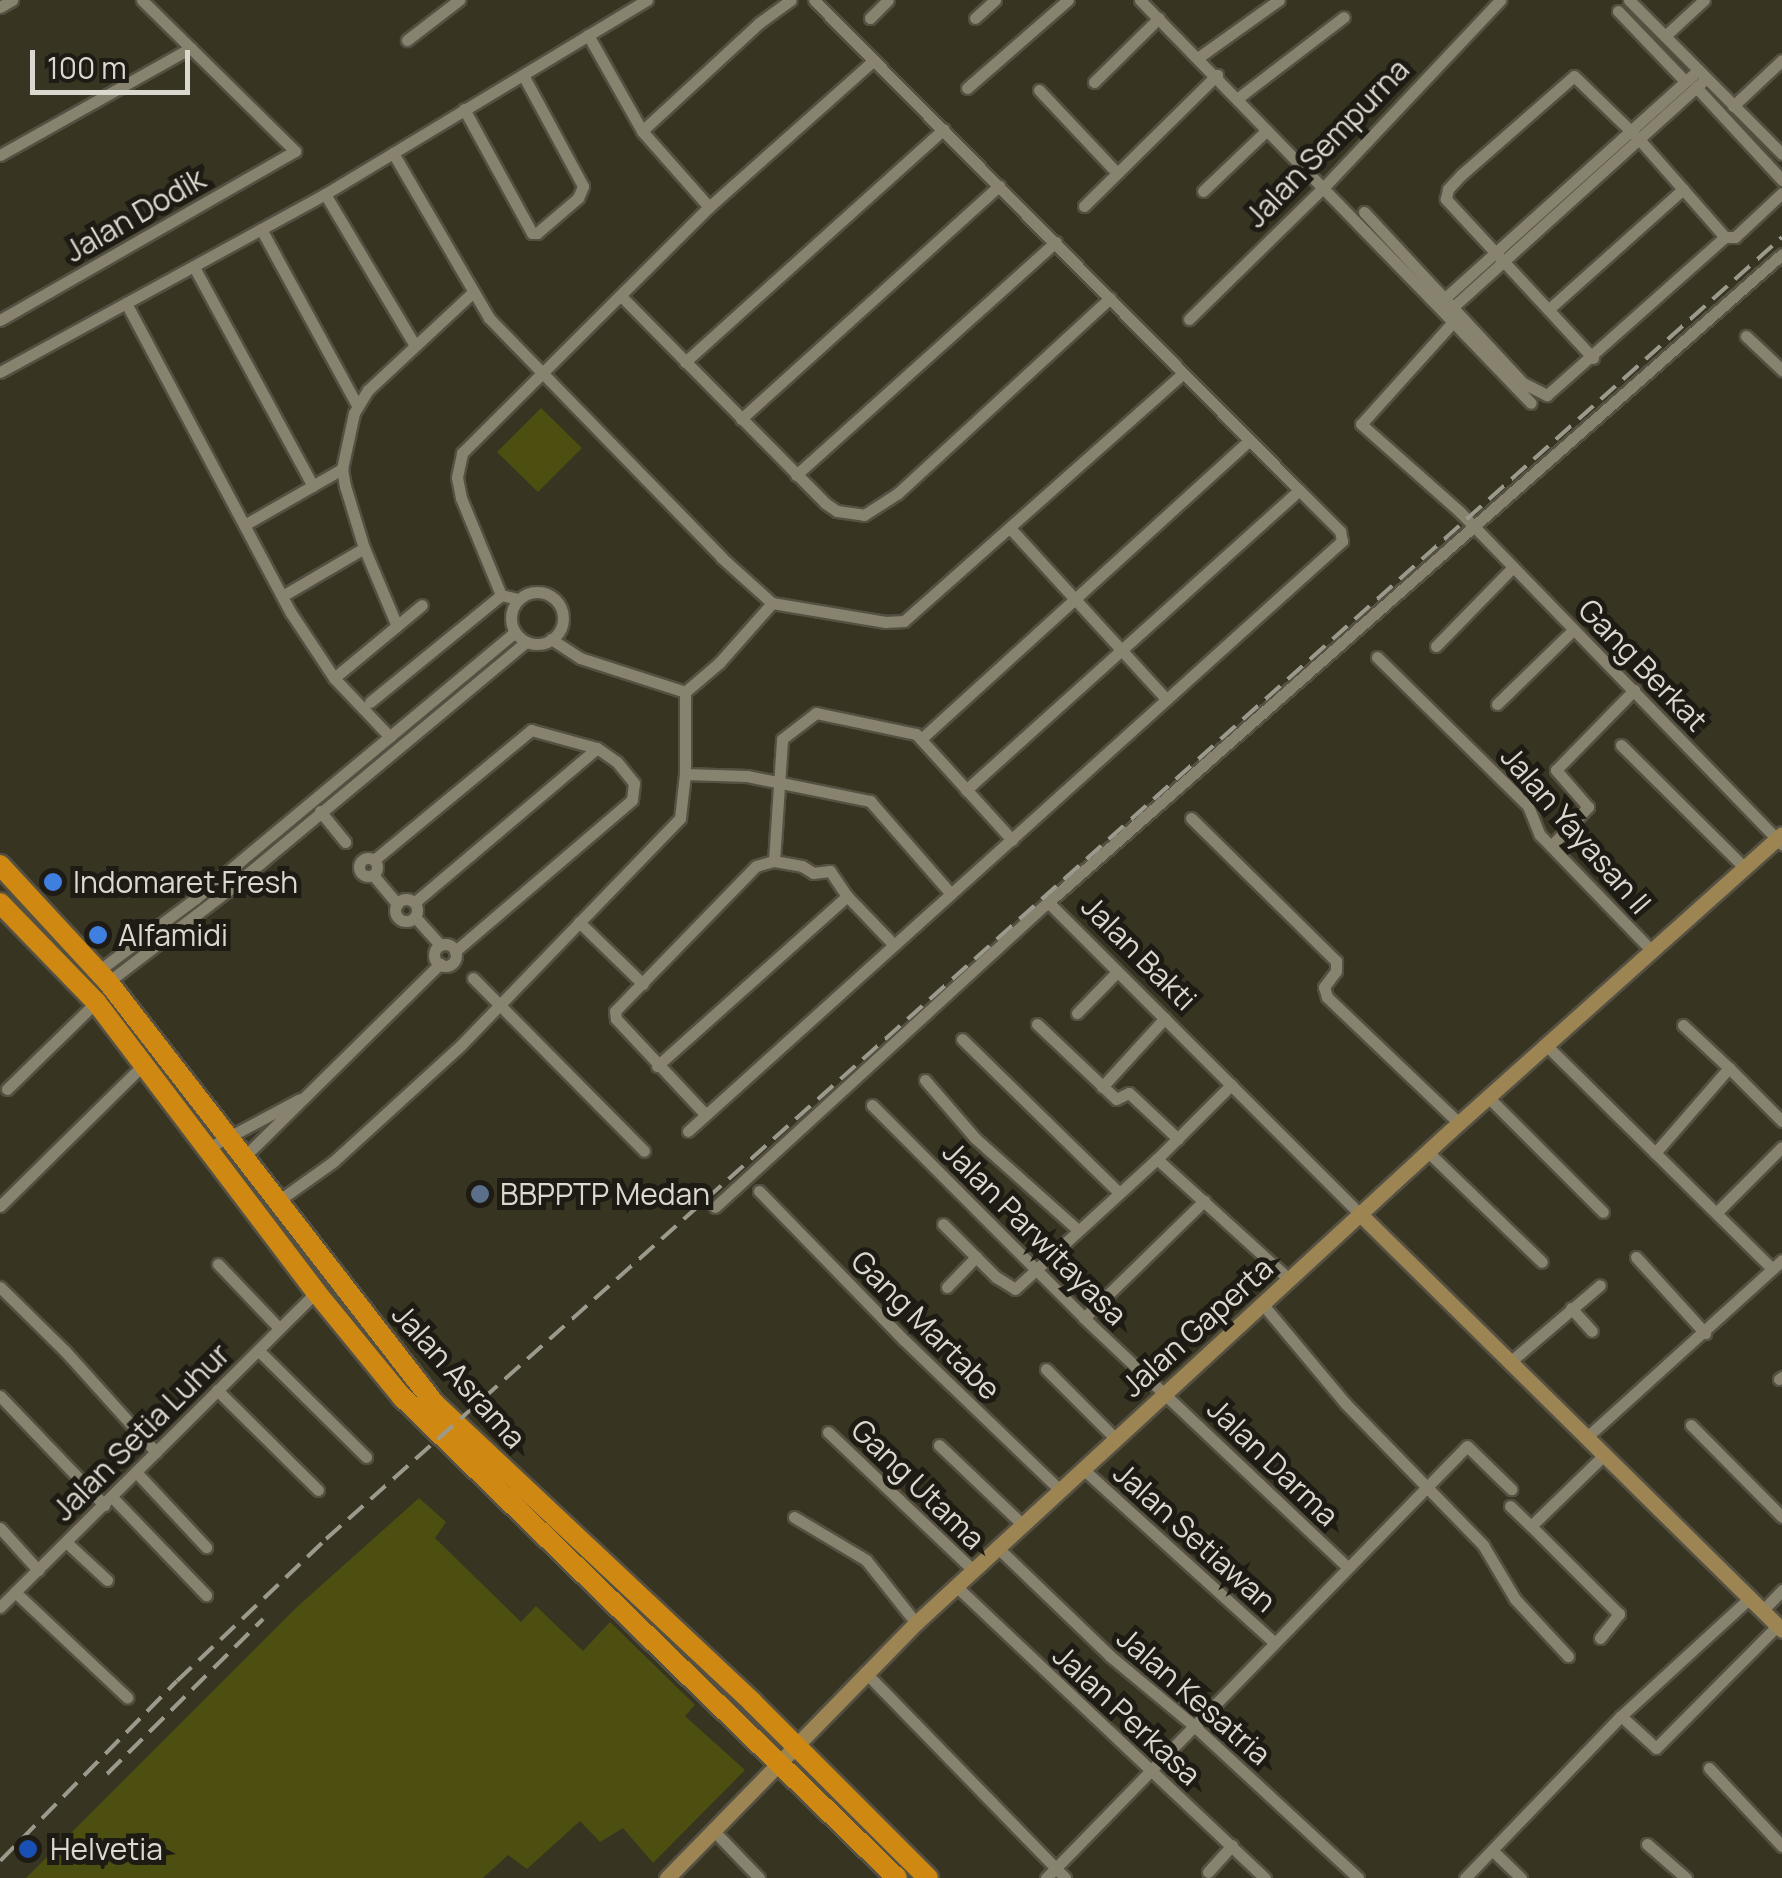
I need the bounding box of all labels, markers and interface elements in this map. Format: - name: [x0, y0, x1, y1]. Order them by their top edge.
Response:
- scale bar: [35, 30, 195, 92]
- text: 100 m: [47, 47, 127, 88]
- street label: Jalan Sempurna: [1238, 51, 1416, 235]
- street label: Jalan Dodik: [59, 161, 211, 269]
- street label: Gang Berkat: [1571, 591, 1715, 739]
- street label: Jalan Yayasan II: [1493, 739, 1659, 921]
- place label: Indomaret Fresh: [73, 864, 298, 900]
- marker: Indomaret Fresh: [42, 871, 64, 893]
- street label: Jalan Bakti: [1074, 888, 1204, 1018]
- place label: Alfamidi: [118, 917, 228, 953]
- marker: Alfamidi: [87, 924, 109, 946]
- street label: Jalan Parwitayasa: [936, 1134, 1134, 1332]
- place label: BBPPTP Medan: [500, 1176, 710, 1212]
- marker: BBPPTP Medan: [469, 1183, 491, 1205]
- street label: Gang Martabe: [844, 1243, 1008, 1407]
- street label: Jalan Gaperta: [1114, 1250, 1280, 1404]
- street label: Jalan Asrama: [385, 1296, 533, 1456]
- street label: Jalan Setia Luhur: [45, 1336, 237, 1528]
- street label: Jalan Darma: [1200, 1391, 1346, 1533]
- street label: Gang Utama: [844, 1412, 992, 1556]
- street label: Jalan Setiawan: [1106, 1455, 1284, 1619]
- street label: Jalan Kesatria: [1110, 1620, 1278, 1772]
- street label: Jalan Perkasa: [1046, 1638, 1208, 1792]
- place label: Helvetia: [50, 1831, 163, 1867]
- marker: Helvetia: [15, 1836, 41, 1862]

